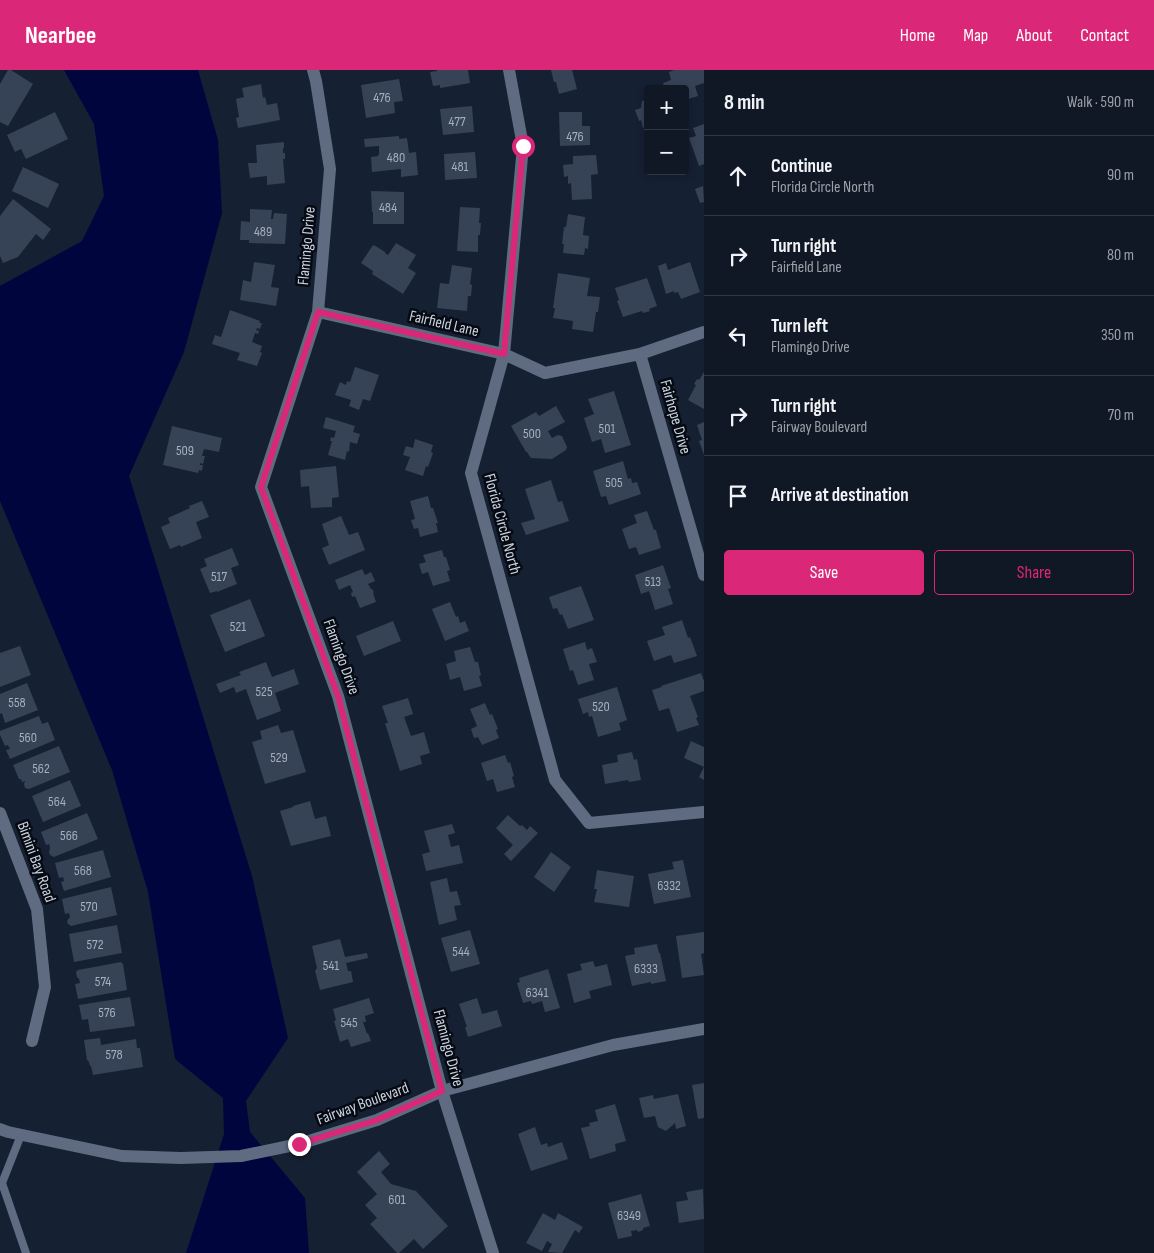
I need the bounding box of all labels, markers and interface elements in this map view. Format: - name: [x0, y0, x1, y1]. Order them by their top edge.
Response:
- text: Nearbee: [25, 21, 96, 50]
- text: Home: [900, 25, 935, 46]
- text: Map: [963, 25, 988, 46]
- text: About: [1016, 25, 1052, 46]
- text: Contact: [1080, 25, 1129, 46]
- map controls: [644, 85, 689, 175]
- button: +: [644, 85, 689, 130]
- house number: 476: [373, 89, 391, 106]
- text: 8 min: [724, 90, 765, 115]
- text: Walk · 590 m: [1067, 93, 1134, 112]
- house number: 477: [449, 113, 466, 130]
- house number: 476: [566, 128, 584, 145]
- button: −: [644, 130, 689, 175]
- route start: [512, 135, 535, 158]
- house number: 480: [387, 149, 405, 166]
- text: Continue: [771, 155, 832, 178]
- house number: 481: [452, 158, 469, 175]
- icon: ahead: [724, 162, 752, 190]
- text: 90 m: [1107, 166, 1134, 185]
- text: Florida Circle North: [771, 178, 874, 197]
- house number: 484: [379, 199, 397, 216]
- street label: Flamingo Drive: [294, 206, 320, 286]
- house number: 489: [254, 223, 272, 240]
- text: Turn right: [771, 235, 836, 258]
- icon: right: [724, 242, 752, 270]
- text: 80 m: [1107, 246, 1134, 265]
- text: Fairfield Lane: [771, 258, 842, 277]
- street label: Fairfield Lane: [407, 307, 481, 341]
- text: Turn left: [771, 315, 828, 338]
- icon: left: [724, 322, 752, 350]
- text: 350 m: [1101, 326, 1134, 345]
- text: Flamingo Drive: [771, 338, 850, 357]
- street label: Fairhope Drive: [655, 378, 695, 456]
- text: Turn right: [771, 395, 836, 418]
- icon: right: [724, 402, 752, 430]
- text: 70 m: [1108, 406, 1134, 425]
- text: Fairway Boulevard: [771, 418, 867, 437]
- house number: 501: [599, 420, 615, 437]
- house number: 500: [523, 425, 541, 442]
- house number: 509: [176, 442, 194, 459]
- street label: Florida Circle North: [479, 472, 525, 576]
- house number: 505: [605, 474, 623, 491]
- icon: arrive: [724, 482, 752, 510]
- text: Arrive at destination: [771, 484, 909, 507]
- button: Save: [724, 550, 924, 595]
- button: Share: [934, 550, 1134, 595]
- house number: 517: [211, 568, 227, 585]
- house number: 513: [645, 573, 661, 590]
- street label: Flamingo Drive: [319, 617, 363, 697]
- house number: 521: [230, 618, 246, 635]
- house number: 525: [256, 683, 273, 700]
- house number: 558: [8, 694, 26, 711]
- house number: 520: [592, 698, 610, 715]
- house number: 560: [19, 729, 37, 746]
- house number: 529: [270, 749, 288, 766]
- house number: 562: [32, 760, 50, 777]
- house number: 564: [48, 793, 66, 810]
- street label: Bimini Bay Road: [13, 819, 59, 905]
- house number: 566: [60, 827, 78, 844]
- house number: 568: [74, 862, 92, 879]
- house number: 6332: [657, 877, 681, 894]
- house number: 570: [80, 898, 98, 915]
- house number: 572: [87, 936, 104, 953]
- house number: 544: [452, 943, 470, 960]
- house number: 541: [323, 957, 339, 974]
- house number: 6333: [634, 960, 658, 977]
- house number: 574: [95, 973, 111, 990]
- house number: 6341: [526, 984, 549, 1001]
- house number: 576: [98, 1004, 116, 1021]
- street label: Flamingo Drive: [429, 1008, 467, 1088]
- house number: 545: [340, 1014, 358, 1031]
- house number: 578: [105, 1046, 123, 1063]
- street label: Fairway Boulevard: [315, 1079, 411, 1129]
- route end: [288, 1133, 311, 1156]
- house number: 601: [388, 1191, 406, 1208]
- house number: 6349: [617, 1207, 641, 1224]

